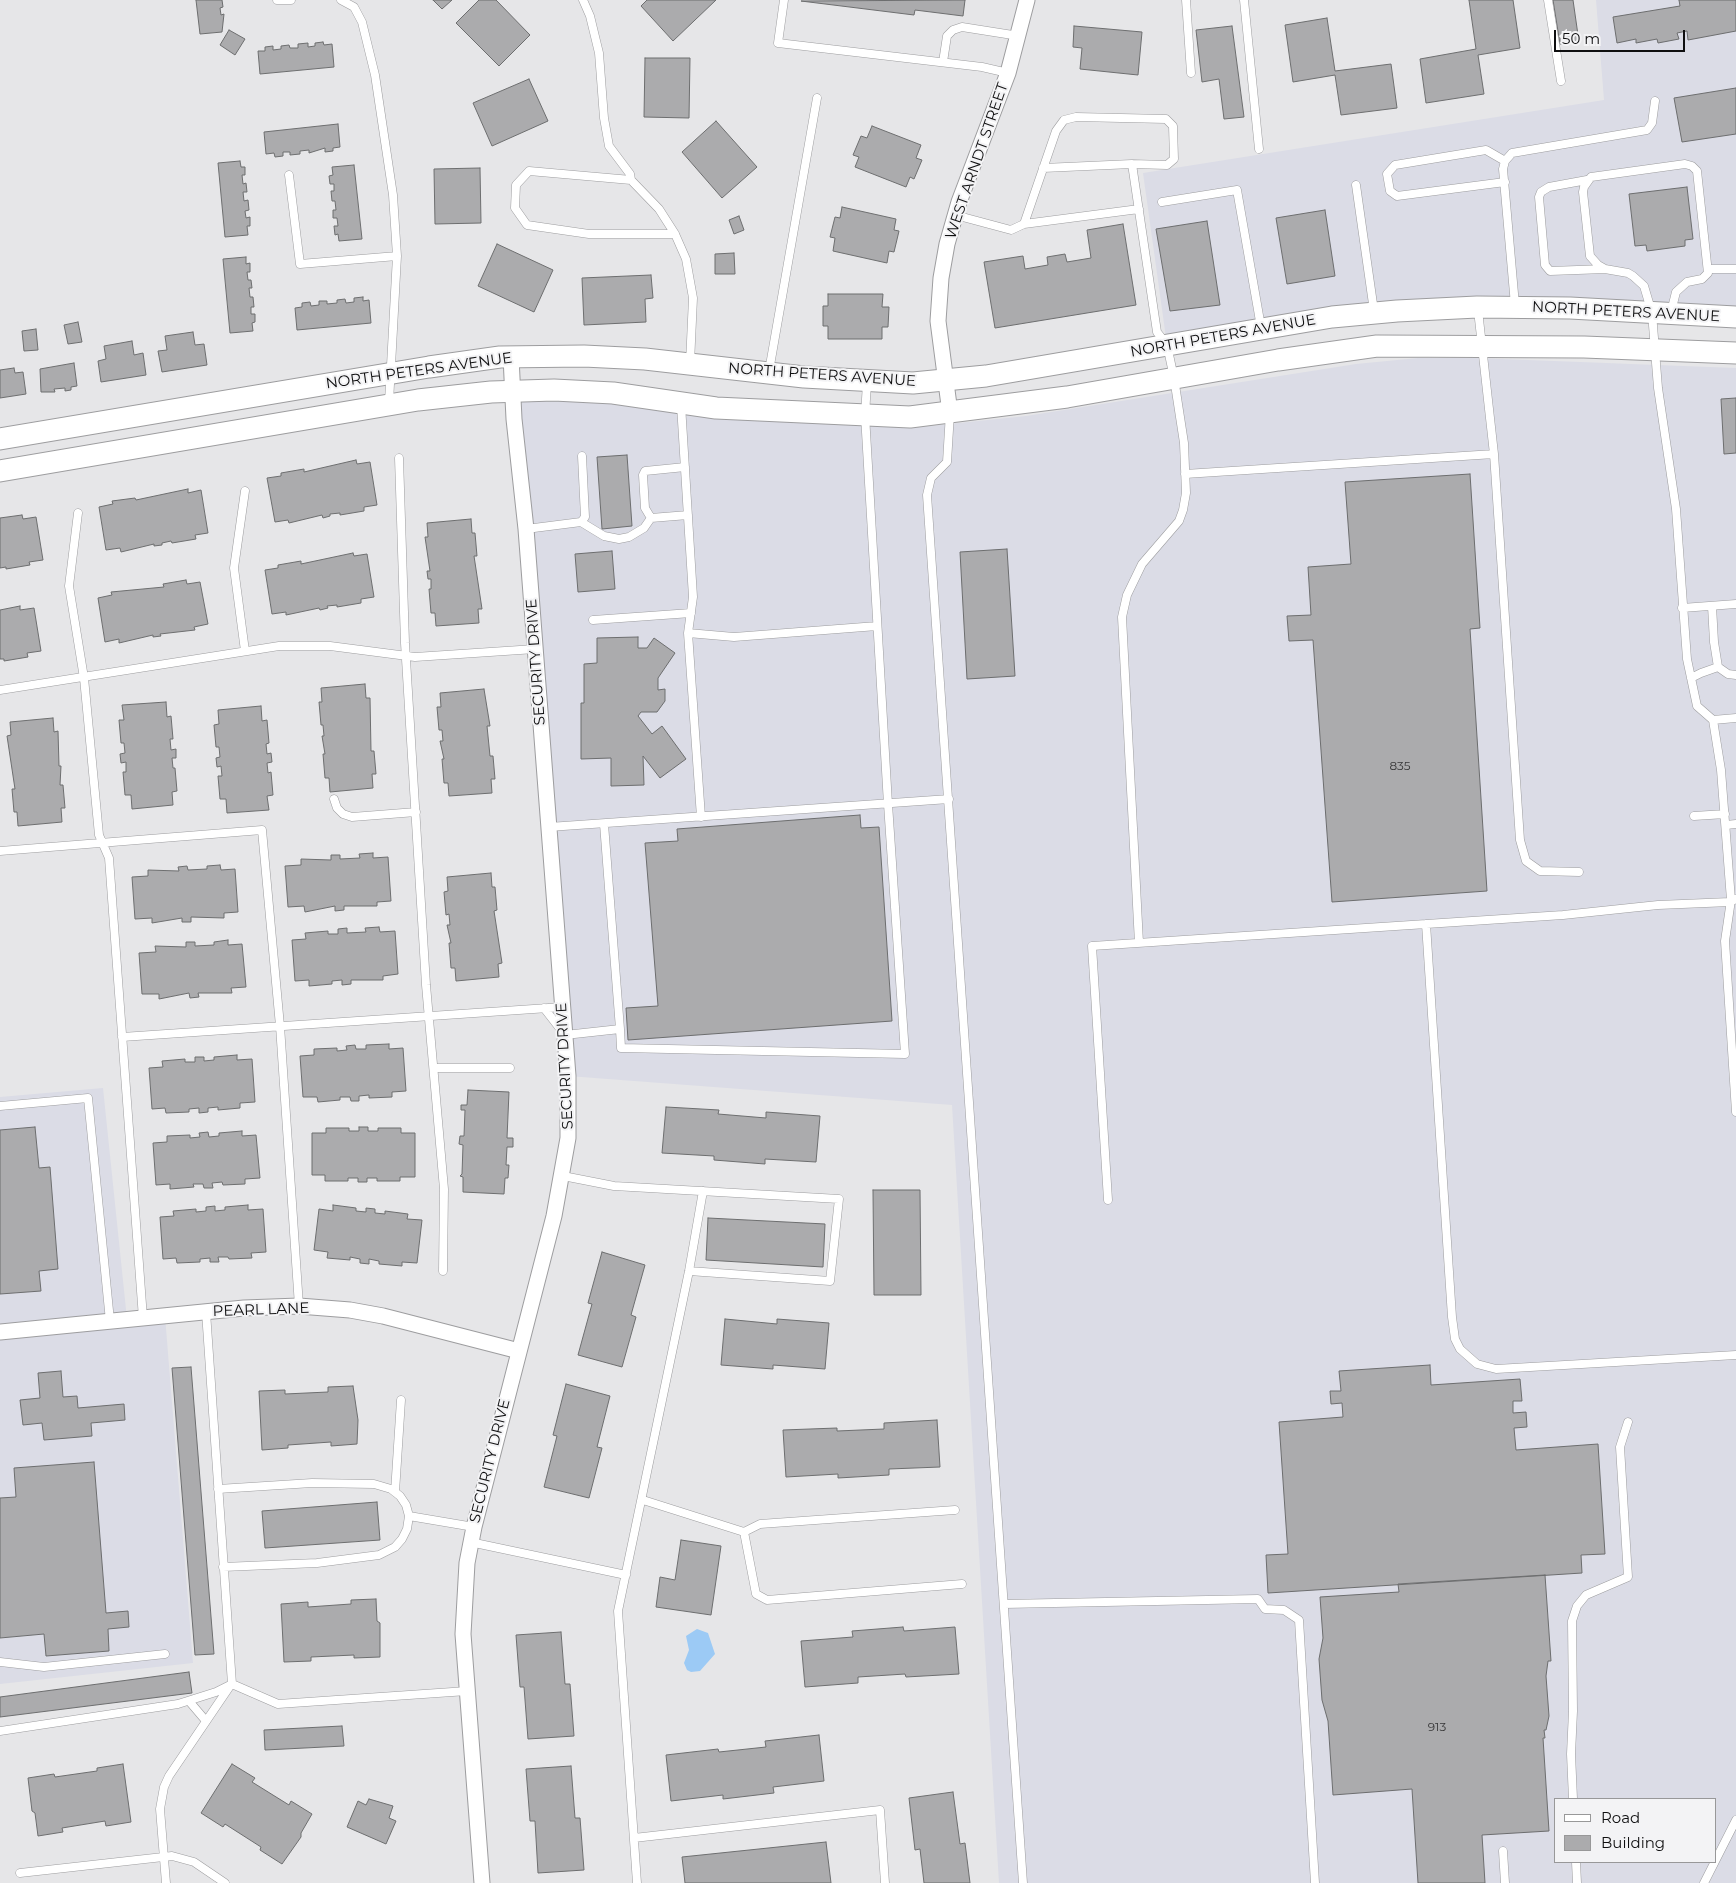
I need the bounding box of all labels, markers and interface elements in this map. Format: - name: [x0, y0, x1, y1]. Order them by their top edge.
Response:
- scale bar: [1556, 20, 1687, 52]
- text: 50 m: [1562, 29, 1600, 48]
- street label: WEST ARNDT STREET: [942, 81, 1012, 241]
- street label: NORTH PETERS AVENUE: [1532, 298, 1720, 326]
- street label: NORTH PETERS AVENUE: [1129, 311, 1317, 361]
- street label: NORTH PETERS AVENUE: [325, 349, 513, 393]
- street label: NORTH PETERS AVENUE: [728, 359, 916, 391]
- street label: SECURITY DRIVE: [523, 598, 549, 726]
- house number: 835: [1389, 759, 1411, 773]
- street label: SECURITY DRIVE: [553, 1002, 577, 1130]
- street label: PEARL LANE: [212, 1299, 310, 1321]
- street label: SECURITY DRIVE: [466, 1397, 514, 1525]
- house number: 913: [1428, 1720, 1446, 1734]
- legend: [1554, 1798, 1716, 1863]
- text: Road: [1601, 1808, 1640, 1827]
- text: Building: [1601, 1833, 1665, 1852]

